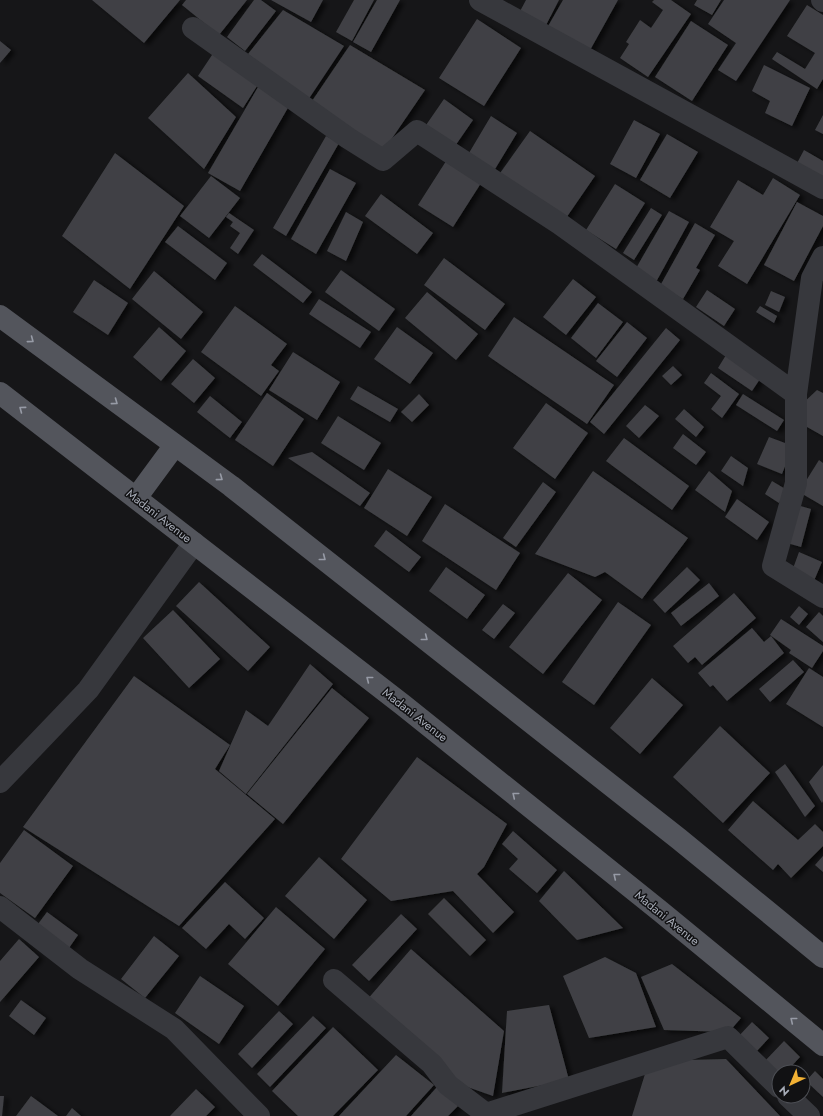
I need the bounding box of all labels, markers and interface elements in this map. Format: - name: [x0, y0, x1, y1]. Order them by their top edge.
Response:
- one-way arrow: [27, 335, 34, 342]
- one-way arrow: [111, 397, 118, 404]
- one-way arrow: [19, 407, 26, 414]
- one-way arrow: [216, 473, 223, 480]
- street label: Madani Avenue: [123, 485, 195, 547]
- one-way arrow: [318, 553, 325, 560]
- one-way arrow: [421, 633, 428, 640]
- one-way arrow: [367, 677, 374, 684]
- street label: Madani Avenue: [379, 684, 451, 746]
- one-way arrow: [512, 793, 519, 800]
- one-way arrow: [614, 874, 621, 881]
- street label: Madani Avenue: [631, 886, 703, 950]
- one-way arrow: [790, 1018, 797, 1025]
- north arrow: [771, 1064, 811, 1104]
- text: N: [775, 1082, 793, 1100]

